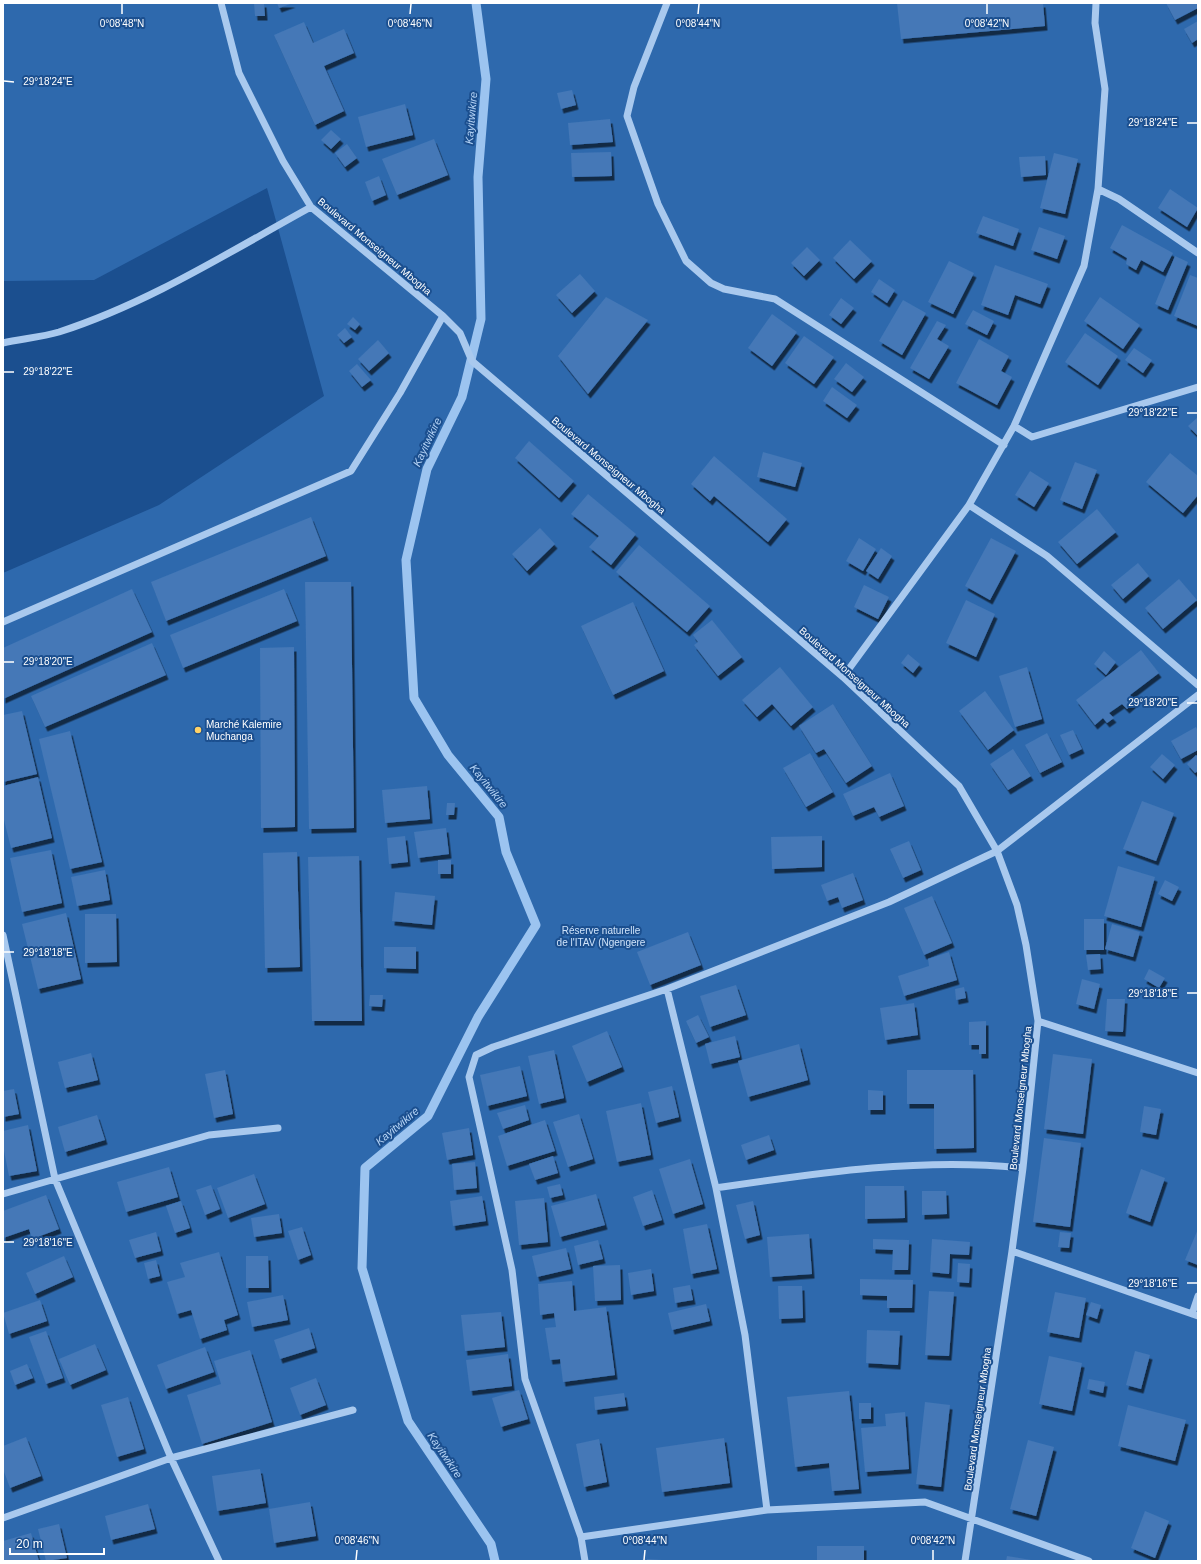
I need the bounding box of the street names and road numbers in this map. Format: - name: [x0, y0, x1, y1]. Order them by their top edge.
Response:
- street label: Boulevard Monseigneur Mbogha: [316, 196, 434, 297]
- street label: Boulevard Monseigneur Mbogha: [550, 415, 668, 516]
- street label: Boulevard Monseigneur Mbogha: [797, 625, 912, 730]
- street label: Boulevard Monseigneur Mbogha: [1007, 1025, 1034, 1171]
- street label: Boulevard Monseigneur Mbogha: [962, 1346, 993, 1491]

